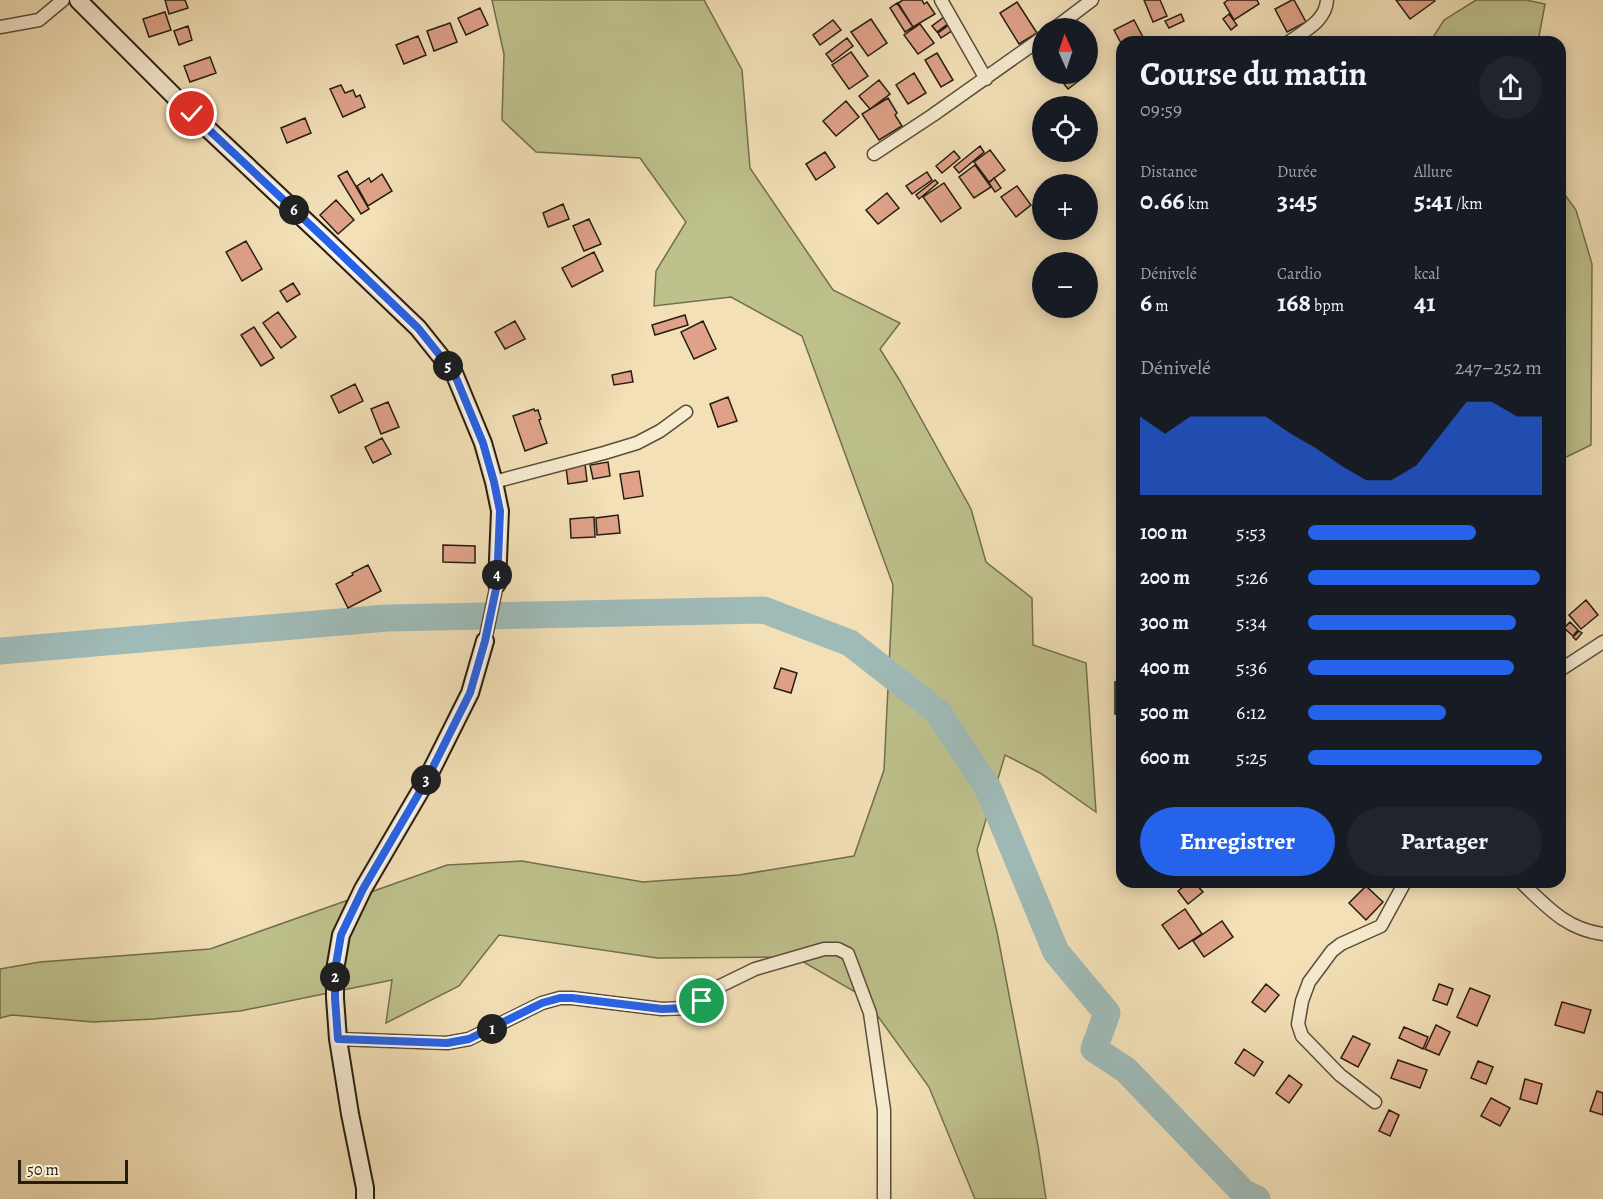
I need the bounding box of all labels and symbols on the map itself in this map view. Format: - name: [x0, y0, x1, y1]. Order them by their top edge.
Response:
- north arrow: [1032, 18, 1098, 84]
- pin: [166, 88, 217, 139]
- pin: 6: [279, 195, 309, 225]
- pin: 5: [433, 351, 463, 381]
- pin: 4: [482, 560, 512, 590]
- pin: 3: [411, 765, 441, 795]
- pin: 2: [320, 962, 350, 992]
- pin: [676, 975, 727, 1026]
- pin: 1: [477, 1014, 507, 1044]
- scale bar: [18, 1157, 128, 1184]

